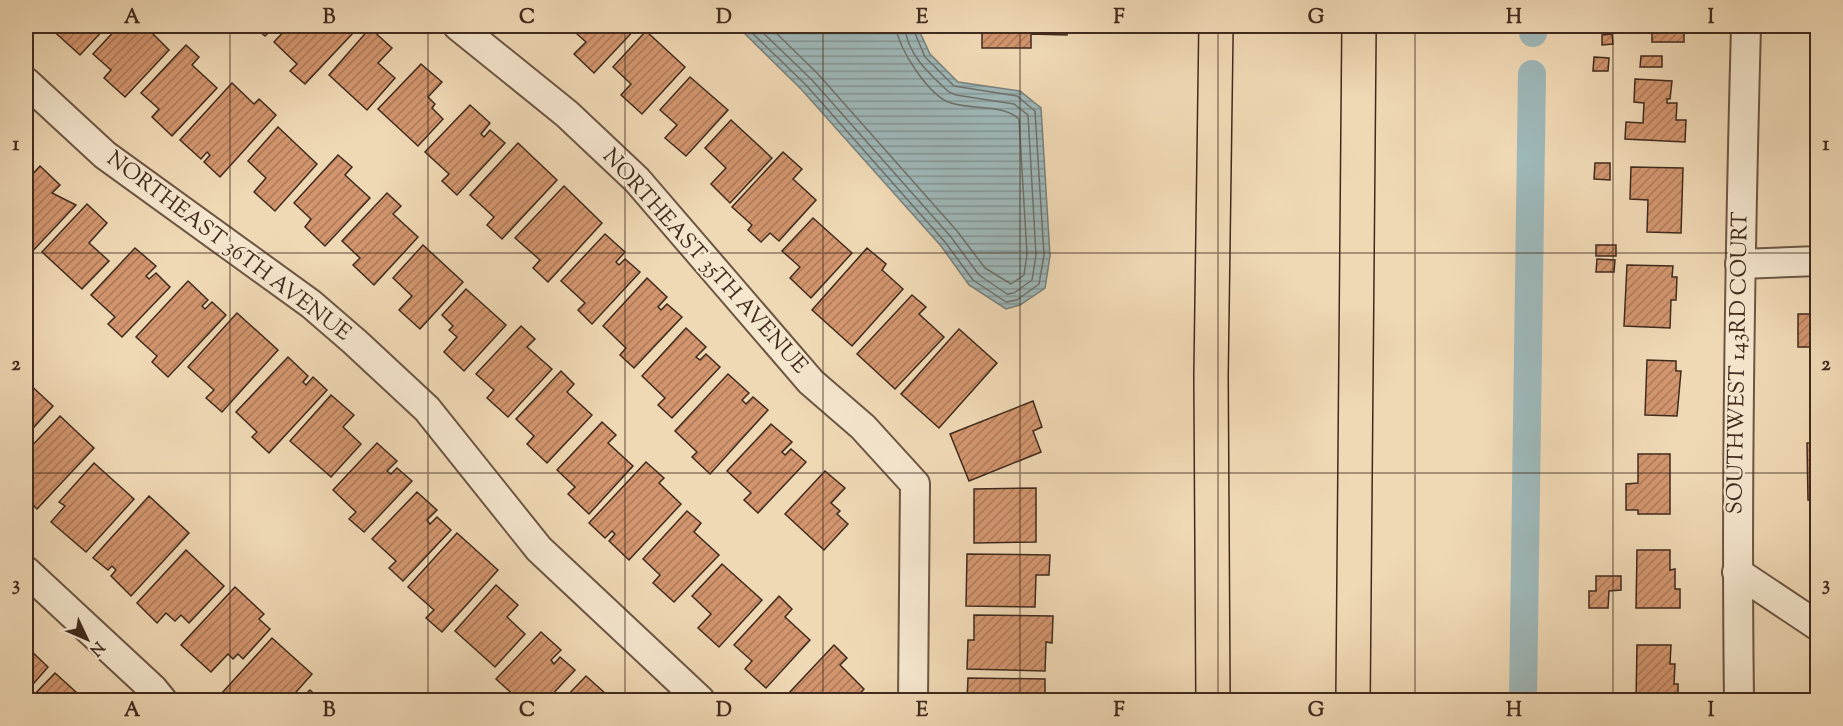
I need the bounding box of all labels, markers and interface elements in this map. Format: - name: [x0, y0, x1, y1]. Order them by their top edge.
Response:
- text: A: [124, 4, 141, 33]
- text: B: [323, 4, 336, 33]
- text: C: [519, 4, 535, 33]
- text: D: [716, 4, 732, 33]
- text: E: [916, 4, 929, 33]
- text: F: [1113, 4, 1125, 33]
- text: G: [1308, 4, 1325, 33]
- text: H: [1506, 4, 1522, 33]
- text: I: [1708, 4, 1715, 33]
- text: 1: [13, 131, 20, 160]
- text: 1: [1823, 131, 1830, 160]
- street label: NORTHEAST 35TH AVENUE: [594, 142, 814, 382]
- street label: NORTHEAST 36TH AVENUE: [99, 144, 357, 350]
- street label: SOUTHWEST 143RD COURT: [1720, 211, 1758, 515]
- text: 2: [11, 351, 21, 380]
- text: 2: [1821, 351, 1831, 380]
- text: 3: [12, 571, 20, 600]
- text: 3: [1822, 571, 1830, 600]
- north arrow: [57, 609, 117, 669]
- text: N: [83, 635, 109, 660]
- text: A: [124, 697, 141, 726]
- text: B: [323, 697, 336, 726]
- text: C: [519, 697, 535, 726]
- text: D: [716, 697, 732, 726]
- text: E: [916, 697, 929, 726]
- text: F: [1113, 697, 1125, 726]
- text: G: [1308, 697, 1325, 726]
- text: H: [1506, 697, 1522, 726]
- text: I: [1708, 697, 1715, 726]

